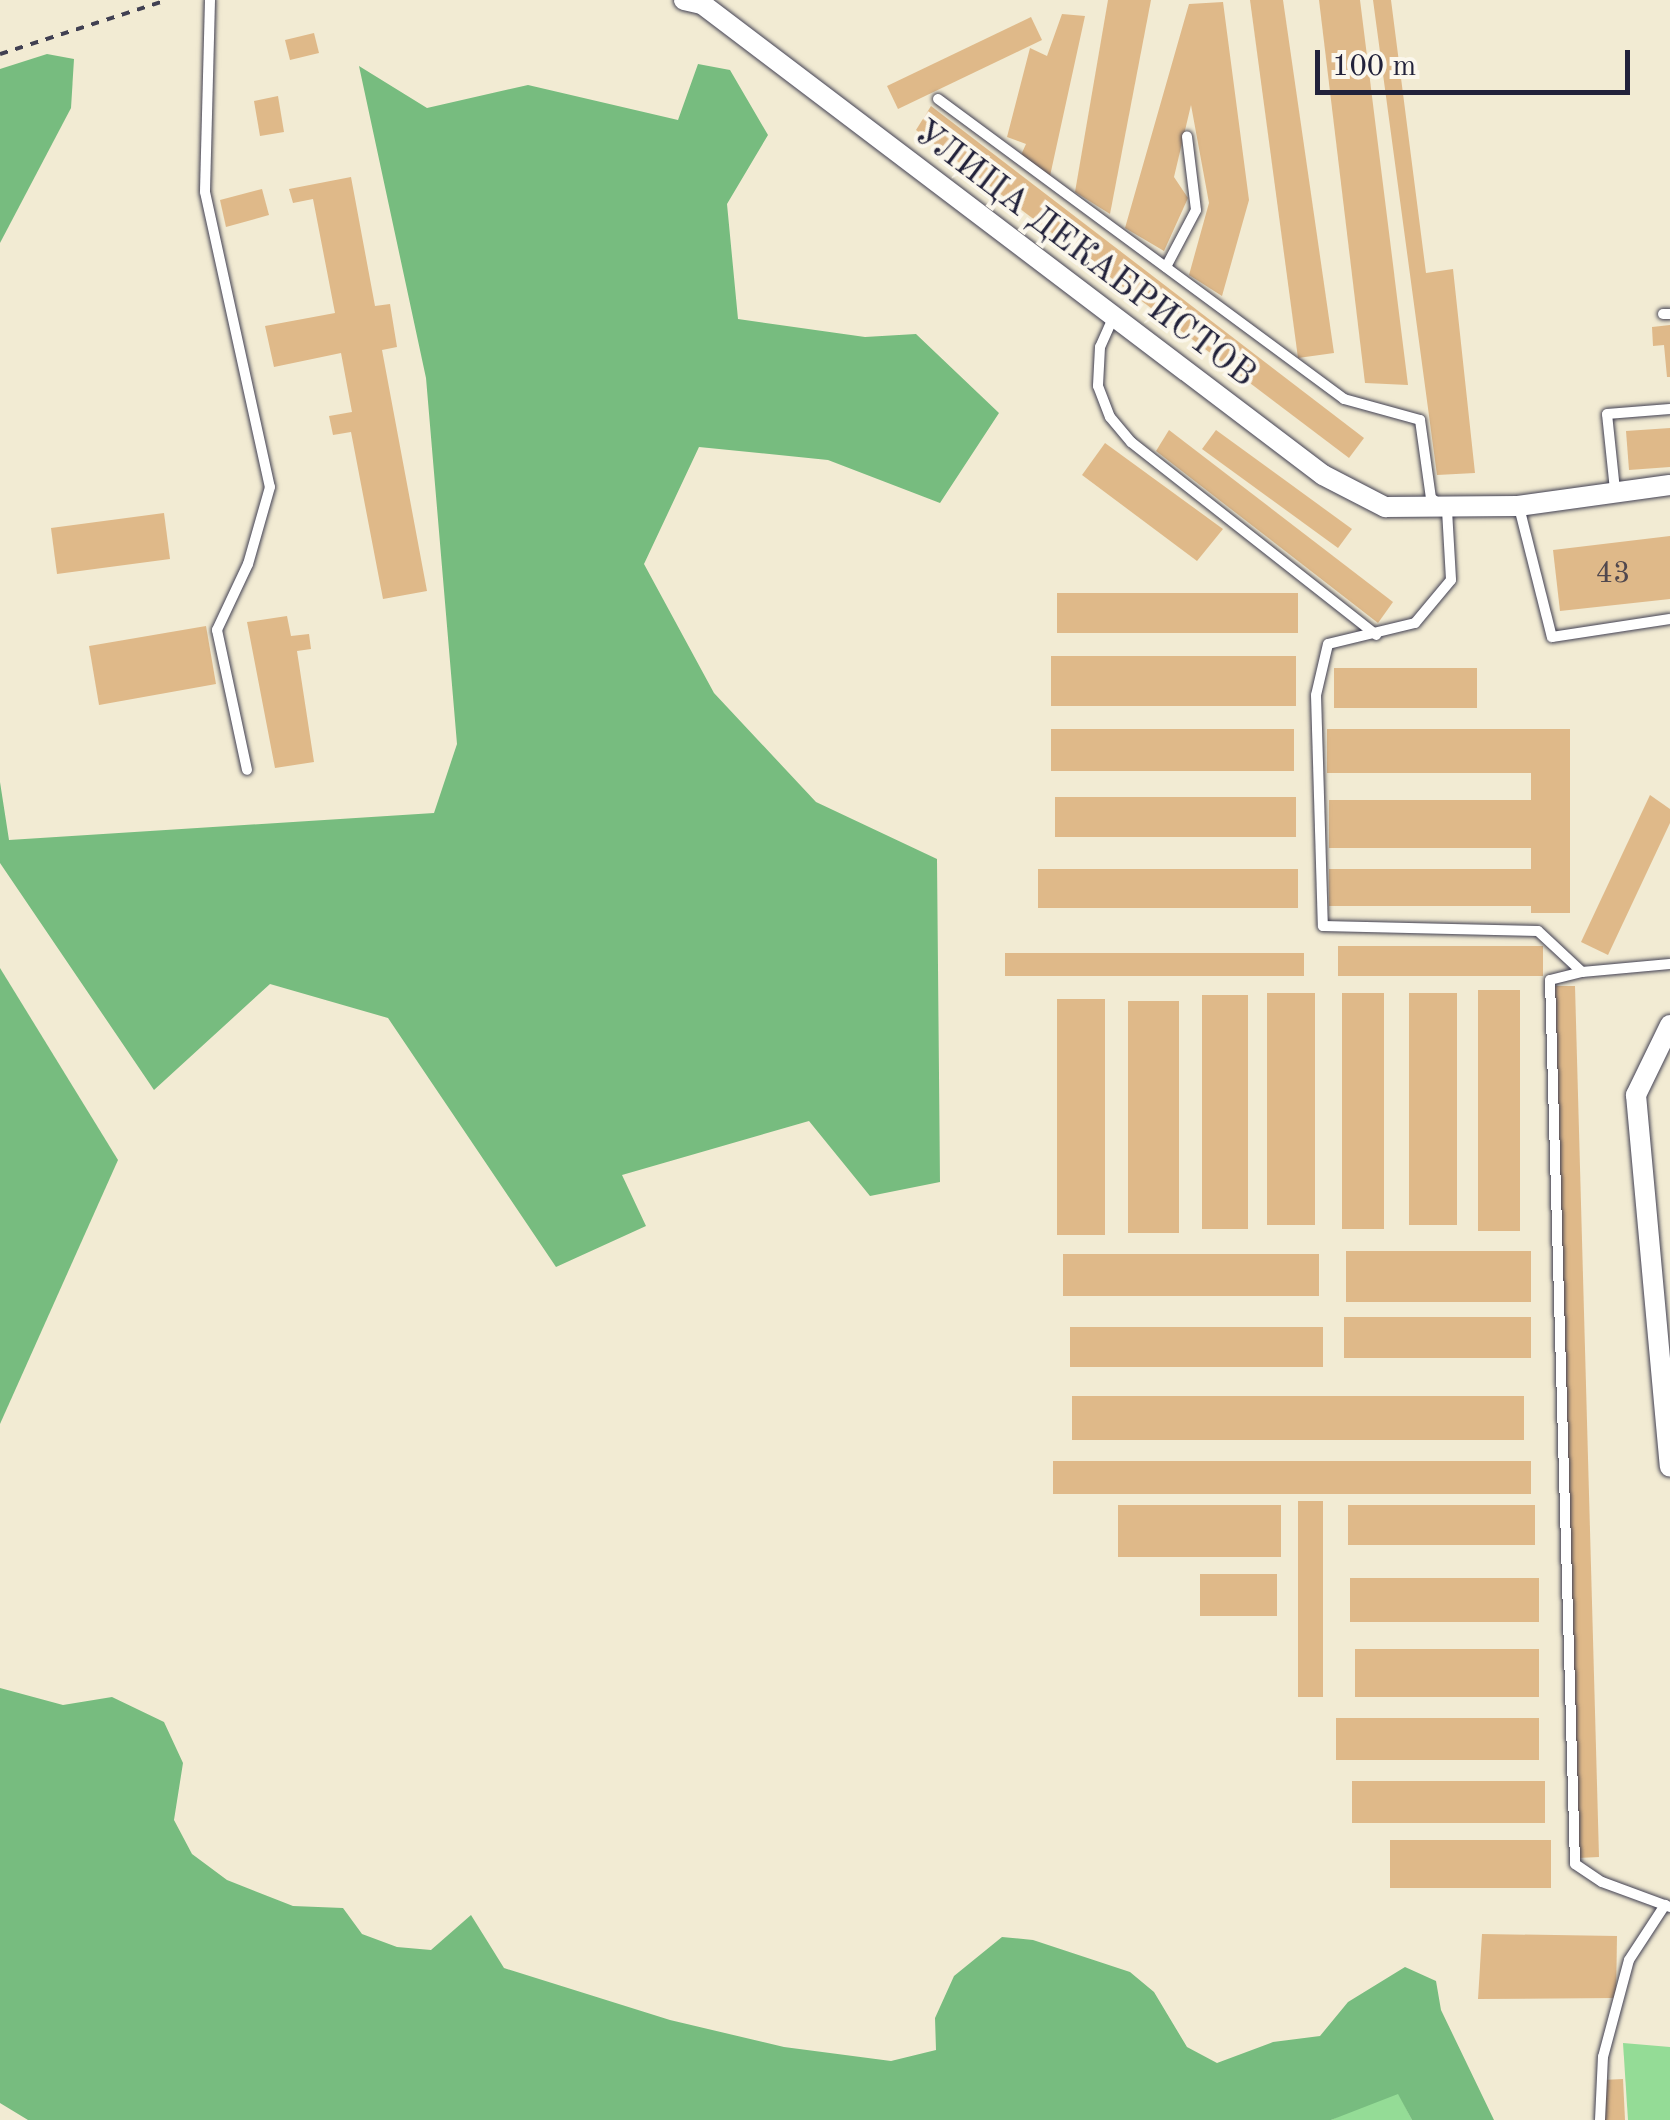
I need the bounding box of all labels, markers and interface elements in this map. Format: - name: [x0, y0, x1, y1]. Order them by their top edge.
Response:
- scale bar: [1320, 30, 1635, 92]
- text: 100 m: [1332, 52, 1416, 82]
- street label: УЛИЦА ДЕКАБРИСТОВ: [905, 113, 1263, 397]
- house number: 43: [1596, 556, 1630, 592]

